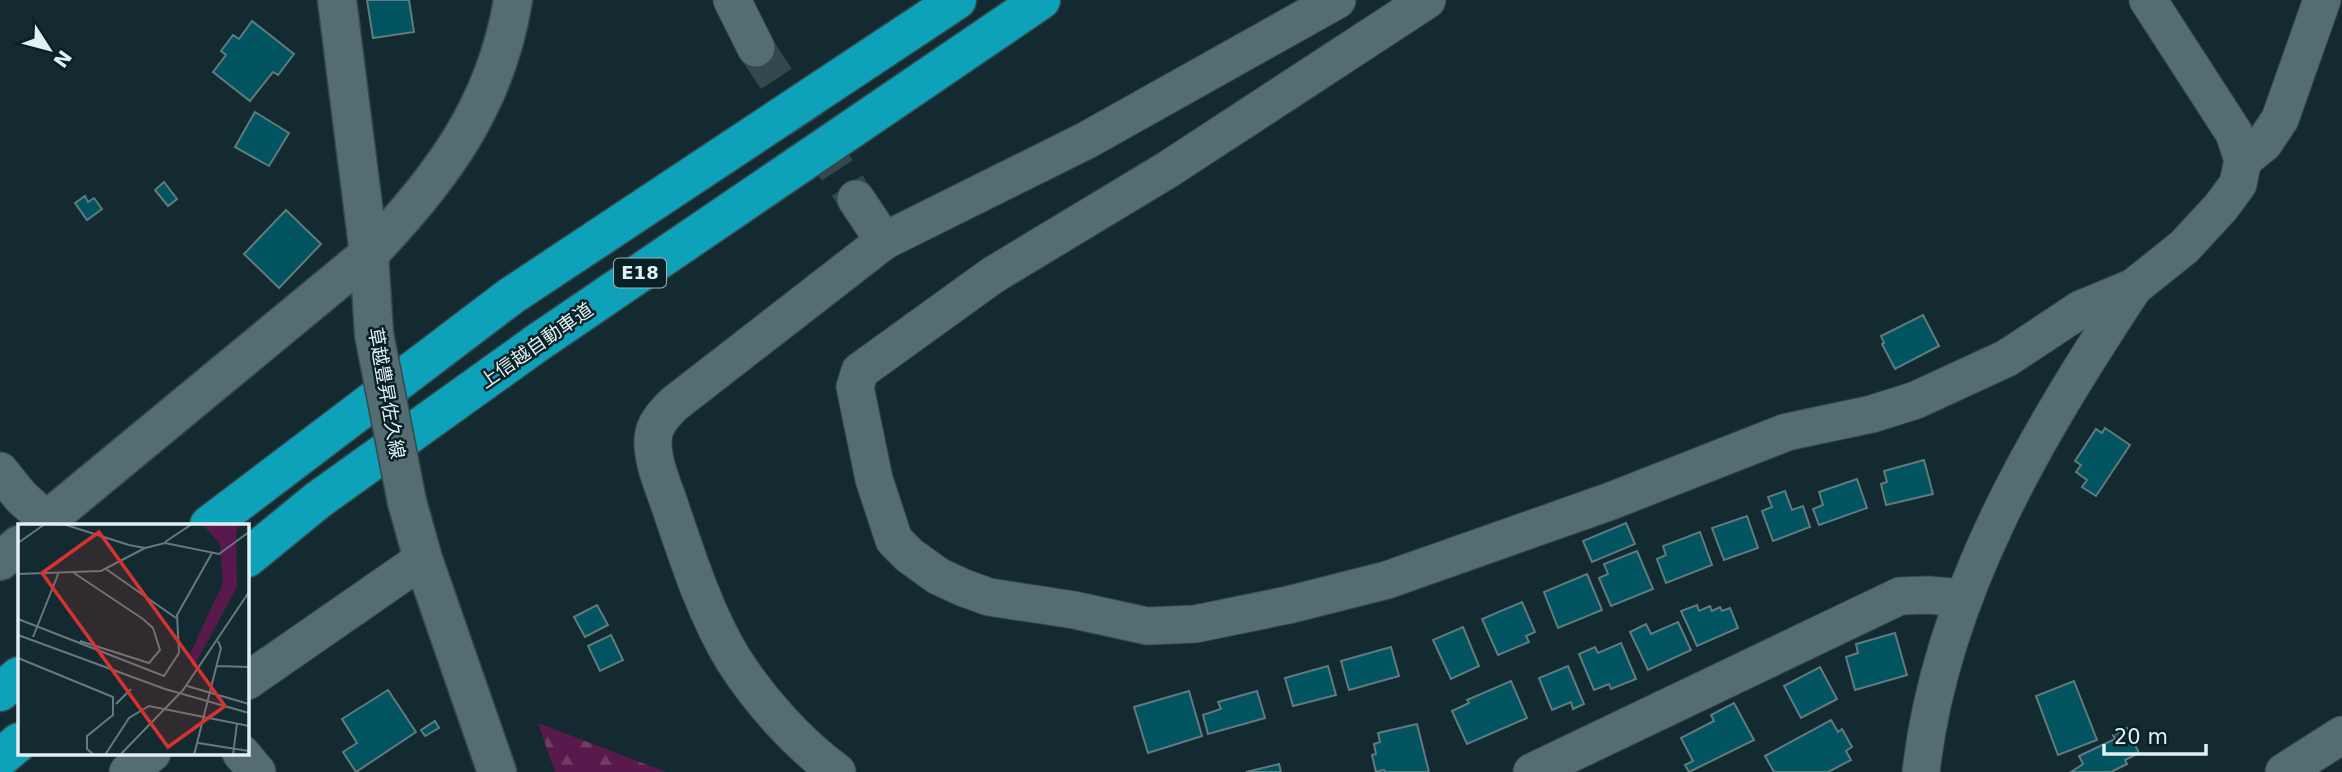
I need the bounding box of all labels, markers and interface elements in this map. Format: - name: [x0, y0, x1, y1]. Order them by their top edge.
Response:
- north arrow: [14, 14, 84, 84]
- text: N: [49, 46, 76, 72]
- road number: E18: [614, 258, 666, 288]
- street label: 上信越自動車道: [475, 298, 597, 392]
- street label: 草越豊昇佐久線: [365, 326, 409, 460]
- inset map: [18, 524, 248, 754]
- scale bar: [2104, 712, 2206, 756]
- text: 20 m: [2114, 725, 2168, 749]

